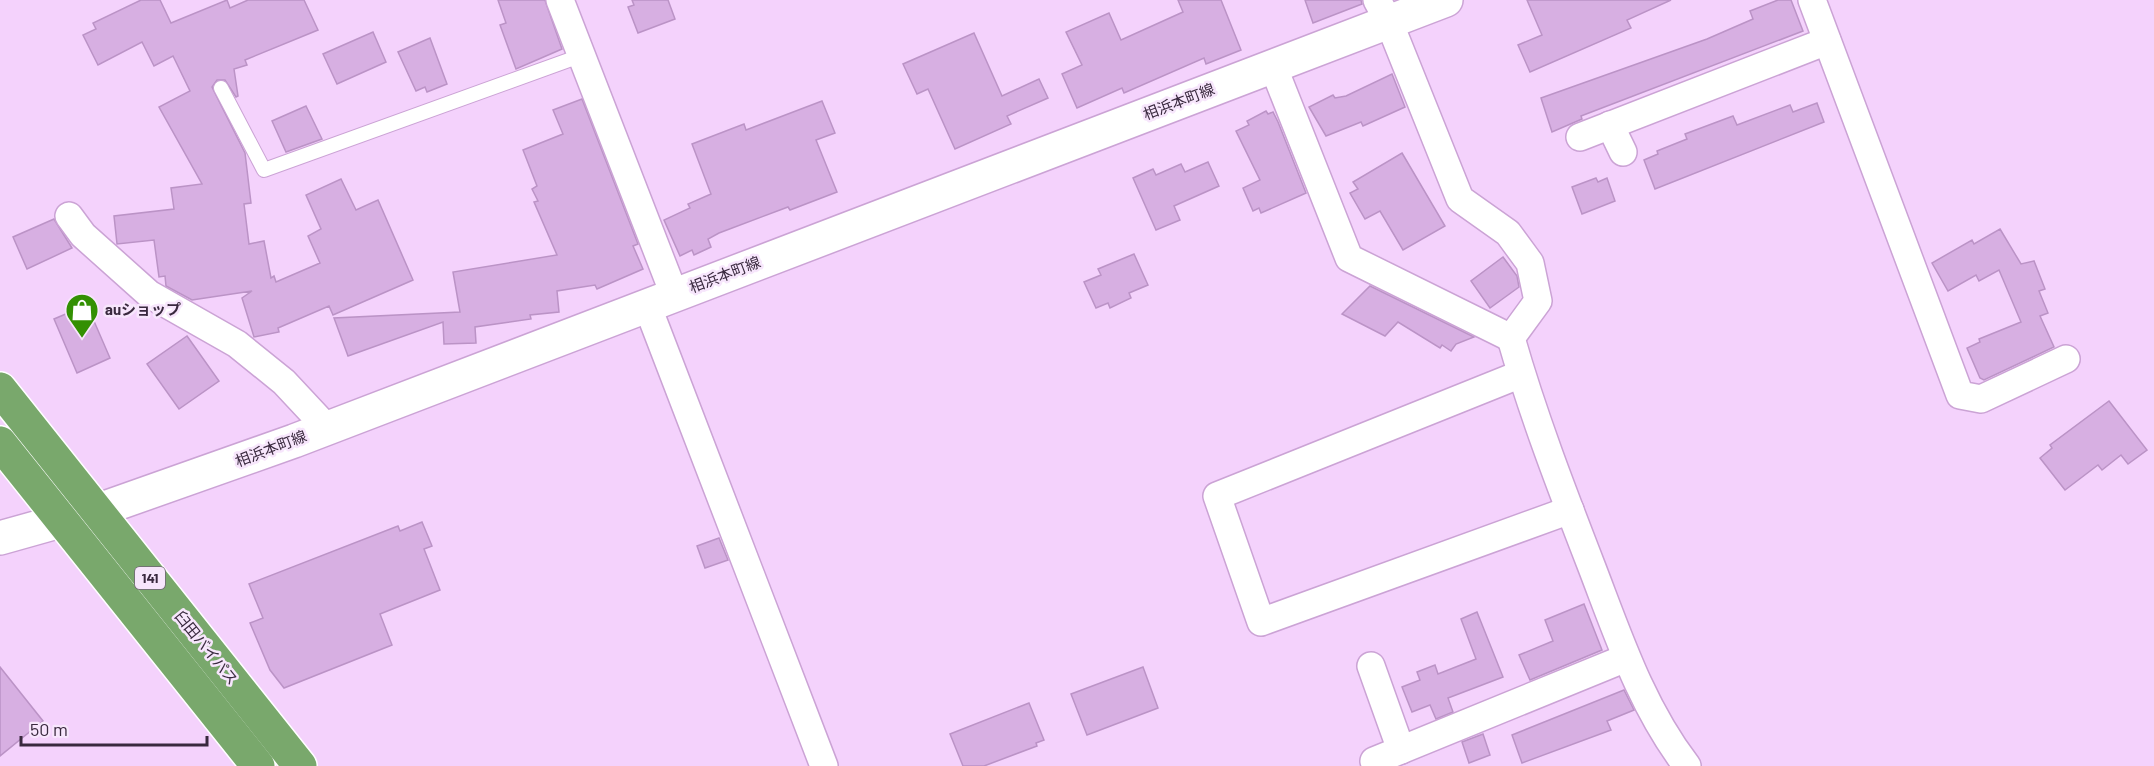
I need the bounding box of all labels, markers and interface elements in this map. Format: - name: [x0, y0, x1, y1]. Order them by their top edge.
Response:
- street label: 相浜本町線: [1140, 79, 1217, 123]
- street label: 相浜本町線: [686, 252, 763, 296]
- shop icon: auショップ: [64, 292, 100, 339]
- place label: auショップ: [105, 300, 181, 318]
- street label: 相浜本町線: [232, 426, 309, 470]
- road number: 141: [135, 567, 165, 589]
- street label: 臼田バイパス: [172, 607, 242, 688]
- scale bar: [21, 709, 207, 747]
- text: 50 m: [30, 718, 68, 740]

